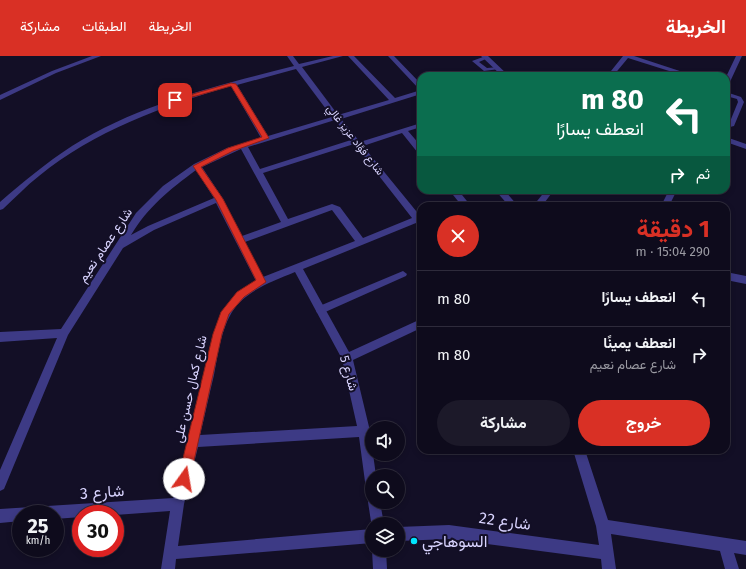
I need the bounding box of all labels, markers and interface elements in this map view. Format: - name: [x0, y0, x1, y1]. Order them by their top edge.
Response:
- text: الخريطة: [666, 15, 726, 38]
- text: مشاركة: [20, 18, 60, 35]
- text: الطبقات: [82, 18, 126, 35]
- text: الخريطة: [148, 18, 192, 35]
- pin: [158, 83, 192, 117]
- text: 80 m: [581, 83, 644, 116]
- icon: left: [658, 88, 710, 140]
- icon: arrive: [164, 89, 186, 111]
- street label: شارع فؤاد عزيز غالي: [321, 102, 387, 180]
- text: انعطف يسارًا: [556, 118, 644, 140]
- icon: right: [666, 164, 688, 186]
- text: ثم: [696, 165, 710, 183]
- street label: شارع عصام نعيم: [75, 205, 137, 286]
- button: close: [437, 215, 479, 257]
- text: 1 دقيقة: [637, 215, 710, 243]
- text: 290 m · 15:04: [636, 244, 710, 259]
- text: انعطف يسارًا: [601, 288, 676, 306]
- icon: left: [688, 288, 710, 310]
- text: 80 m: [437, 290, 470, 308]
- street label: شارع كمال حسن على: [170, 334, 212, 445]
- text: انعطف يمينًا: [603, 334, 676, 352]
- icon: right: [688, 344, 710, 366]
- text: 80 m: [437, 346, 470, 364]
- street label: شارع 5: [335, 354, 361, 393]
- text: شارع عصام نعيم: [590, 357, 676, 372]
- button: مشاركة: [437, 400, 570, 446]
- button: خروج: [578, 400, 710, 446]
- map controls: [365, 421, 405, 557]
- button: sound: [365, 421, 405, 461]
- position arrow: [163, 458, 205, 500]
- button: search: [365, 469, 405, 509]
- street label: شارع 3: [79, 481, 125, 505]
- speed limit sign: 30: [72, 505, 124, 557]
- street label: شارع 22: [478, 508, 532, 536]
- text: 25: [27, 514, 49, 538]
- button: layers: [365, 517, 405, 557]
- place label: السوهاجي: [422, 532, 487, 555]
- text: km/h: [26, 535, 50, 547]
- marker: السوهاجي: [409, 536, 419, 546]

